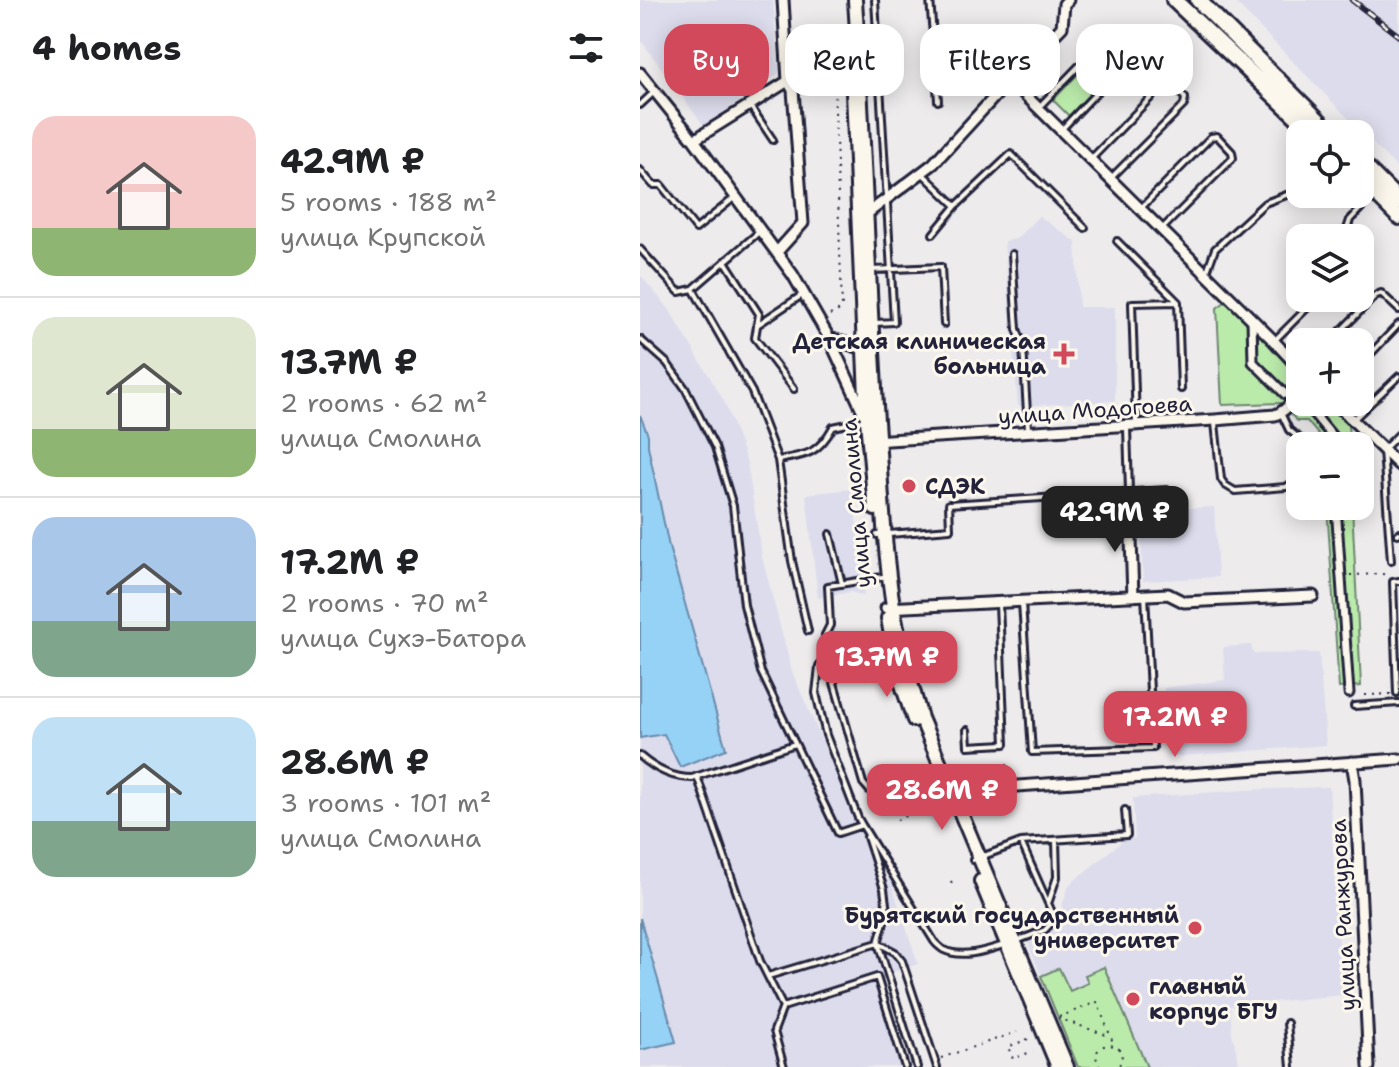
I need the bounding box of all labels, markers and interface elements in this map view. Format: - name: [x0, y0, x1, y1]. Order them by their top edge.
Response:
- chip: Buy: [664, 24, 769, 96]
- chip: Rent: [785, 24, 904, 96]
- chip: Filters: [920, 24, 1060, 96]
- chip: New: [1076, 24, 1193, 96]
- text: 4 homes: [32, 25, 181, 71]
- icon: filters: [564, 26, 608, 70]
- map controls: [1286, 120, 1374, 520]
- button: locate: [1286, 120, 1374, 208]
- text: 42.9M ₽: [280, 138, 425, 184]
- icon: home: [96, 148, 192, 244]
- text: 5 rooms · 188 m²: [280, 184, 497, 219]
- text: улица Крупской: [280, 219, 486, 254]
- button: layers: [1286, 224, 1374, 312]
- place label: Детская клиническая больница: [793, 327, 1046, 381]
- button: +: [1286, 328, 1374, 416]
- text: 13.7M ₽: [280, 339, 418, 385]
- marker: Детская клиническая больница: [1053, 343, 1075, 365]
- icon: home: [96, 349, 192, 445]
- text: 2 rooms · 62 m²: [280, 385, 488, 420]
- street label: улица Модогоева: [997, 389, 1193, 431]
- street label: улица Смолина: [834, 417, 878, 589]
- text: улица Смолина: [280, 420, 481, 455]
- button: −: [1286, 432, 1374, 520]
- place label: СДЭК: [925, 472, 985, 501]
- marker: СДЭК: [900, 477, 918, 495]
- pin: 42.9M ₽: [1041, 486, 1189, 554]
- text: 42.9M ₽: [1060, 494, 1170, 529]
- text: 17.2M ₽: [280, 539, 419, 585]
- icon: home: [96, 549, 192, 645]
- text: 2 rooms · 70 m²: [280, 585, 489, 620]
- text: улица Сухэ-Батора: [280, 620, 526, 655]
- pin: 13.7M ₽: [813, 631, 961, 699]
- text: 13.7M ₽: [834, 639, 940, 674]
- pin: 17.2M ₽: [1101, 691, 1249, 759]
- text: 17.2M ₽: [1122, 699, 1228, 734]
- text: 28.6M ₽: [280, 739, 429, 785]
- icon: home: [96, 749, 192, 845]
- pin: 28.6M ₽: [868, 764, 1016, 832]
- text: 28.6M ₽: [885, 772, 999, 807]
- text: 3 rooms · 101 m²: [280, 785, 491, 820]
- street label: улица Ранжурова: [1323, 818, 1363, 1012]
- text: улица Смолина: [280, 820, 481, 855]
- place label: Бурятский государственный университет: [845, 901, 1180, 955]
- marker: Бурятский государственный университет: [1186, 919, 1204, 937]
- place label: главный корпус БГУ: [1149, 972, 1278, 1026]
- marker: главный корпус БГУ: [1124, 990, 1142, 1008]

